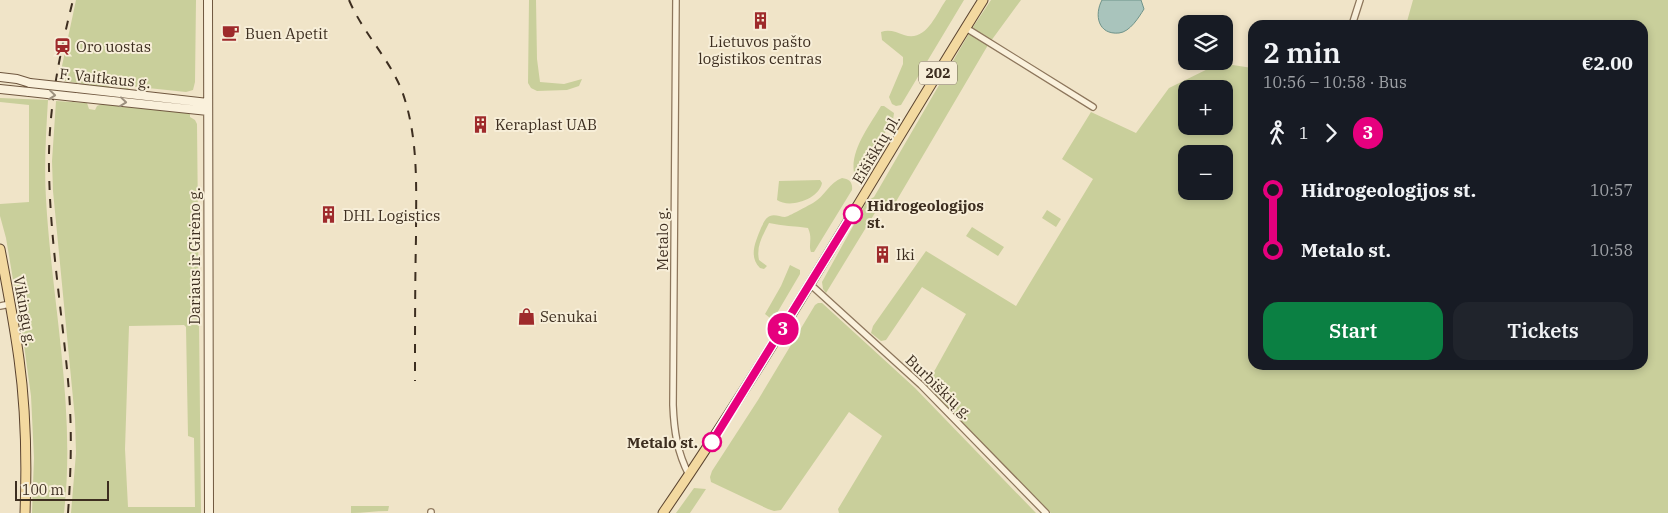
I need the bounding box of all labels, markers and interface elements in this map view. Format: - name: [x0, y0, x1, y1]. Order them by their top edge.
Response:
- building icon: Lietuvos pašto logistikos centras: [750, 10, 770, 30]
- map controls: [1178, 15, 1233, 200]
- button: layers: [1178, 15, 1233, 70]
- cafe icon: Buen Apetit: [221, 23, 241, 43]
- place label: Buen Apetit: [245, 24, 328, 43]
- place label: Lietuvos pašto logistikos centras: [698, 32, 822, 68]
- text: 2 min: [1263, 34, 1341, 71]
- station icon: Oro uostas: [52, 36, 72, 56]
- place label: Oro uostas: [76, 37, 151, 56]
- text: €2.00: [1582, 51, 1633, 75]
- road number: 202: [919, 62, 957, 84]
- street label: F. Vaitkaus g.: [58, 64, 152, 92]
- text: 10:56 – 10:58 · Bus: [1263, 72, 1407, 92]
- button: +: [1178, 80, 1233, 135]
- one-way arrow: [49, 89, 57, 100]
- one-way arrow: [120, 96, 128, 107]
- street label: Eišiškių pl.: [848, 111, 904, 187]
- building icon: Keraplast UAB: [471, 114, 491, 134]
- place label: Keraplast UAB: [495, 115, 597, 134]
- icon: walk: [1263, 119, 1291, 147]
- icon: forward: [1317, 119, 1345, 147]
- text: 3: [1363, 121, 1373, 144]
- text: 1: [1299, 123, 1309, 143]
- button: −: [1178, 145, 1233, 200]
- text: Hidrogeologijos st.: [1301, 178, 1476, 202]
- text: 10:57: [1590, 180, 1633, 200]
- street label: Dariaus ir Girėno g.: [185, 187, 204, 325]
- place label: Hidrogeologijos st.: [867, 196, 984, 232]
- marker: Hidrogeologijos st.: [843, 204, 863, 224]
- building icon: DHL Logistics: [319, 205, 339, 225]
- place label: DHL Logistics: [343, 206, 440, 225]
- street label: Metalo g.: [653, 207, 672, 271]
- text: Metalo st.: [1301, 238, 1391, 262]
- text: 10:58: [1590, 240, 1633, 260]
- building icon: Iki: [872, 244, 892, 264]
- place label: Iki: [896, 245, 915, 264]
- street label: Vikingų g.: [10, 275, 40, 347]
- button: Start: [1263, 302, 1443, 360]
- button: Tickets: [1453, 302, 1633, 360]
- shop icon: Senukai: [516, 306, 536, 326]
- place label: Senukai: [540, 307, 598, 326]
- line badge: 3: [767, 313, 799, 345]
- text: 3: [778, 317, 788, 340]
- street label: Burbiškių g.: [902, 350, 976, 424]
- marker: Metalo st.: [702, 432, 722, 452]
- place label: Metalo st.: [627, 433, 698, 452]
- scale bar: [15, 478, 109, 501]
- text: 100 m: [22, 481, 64, 499]

